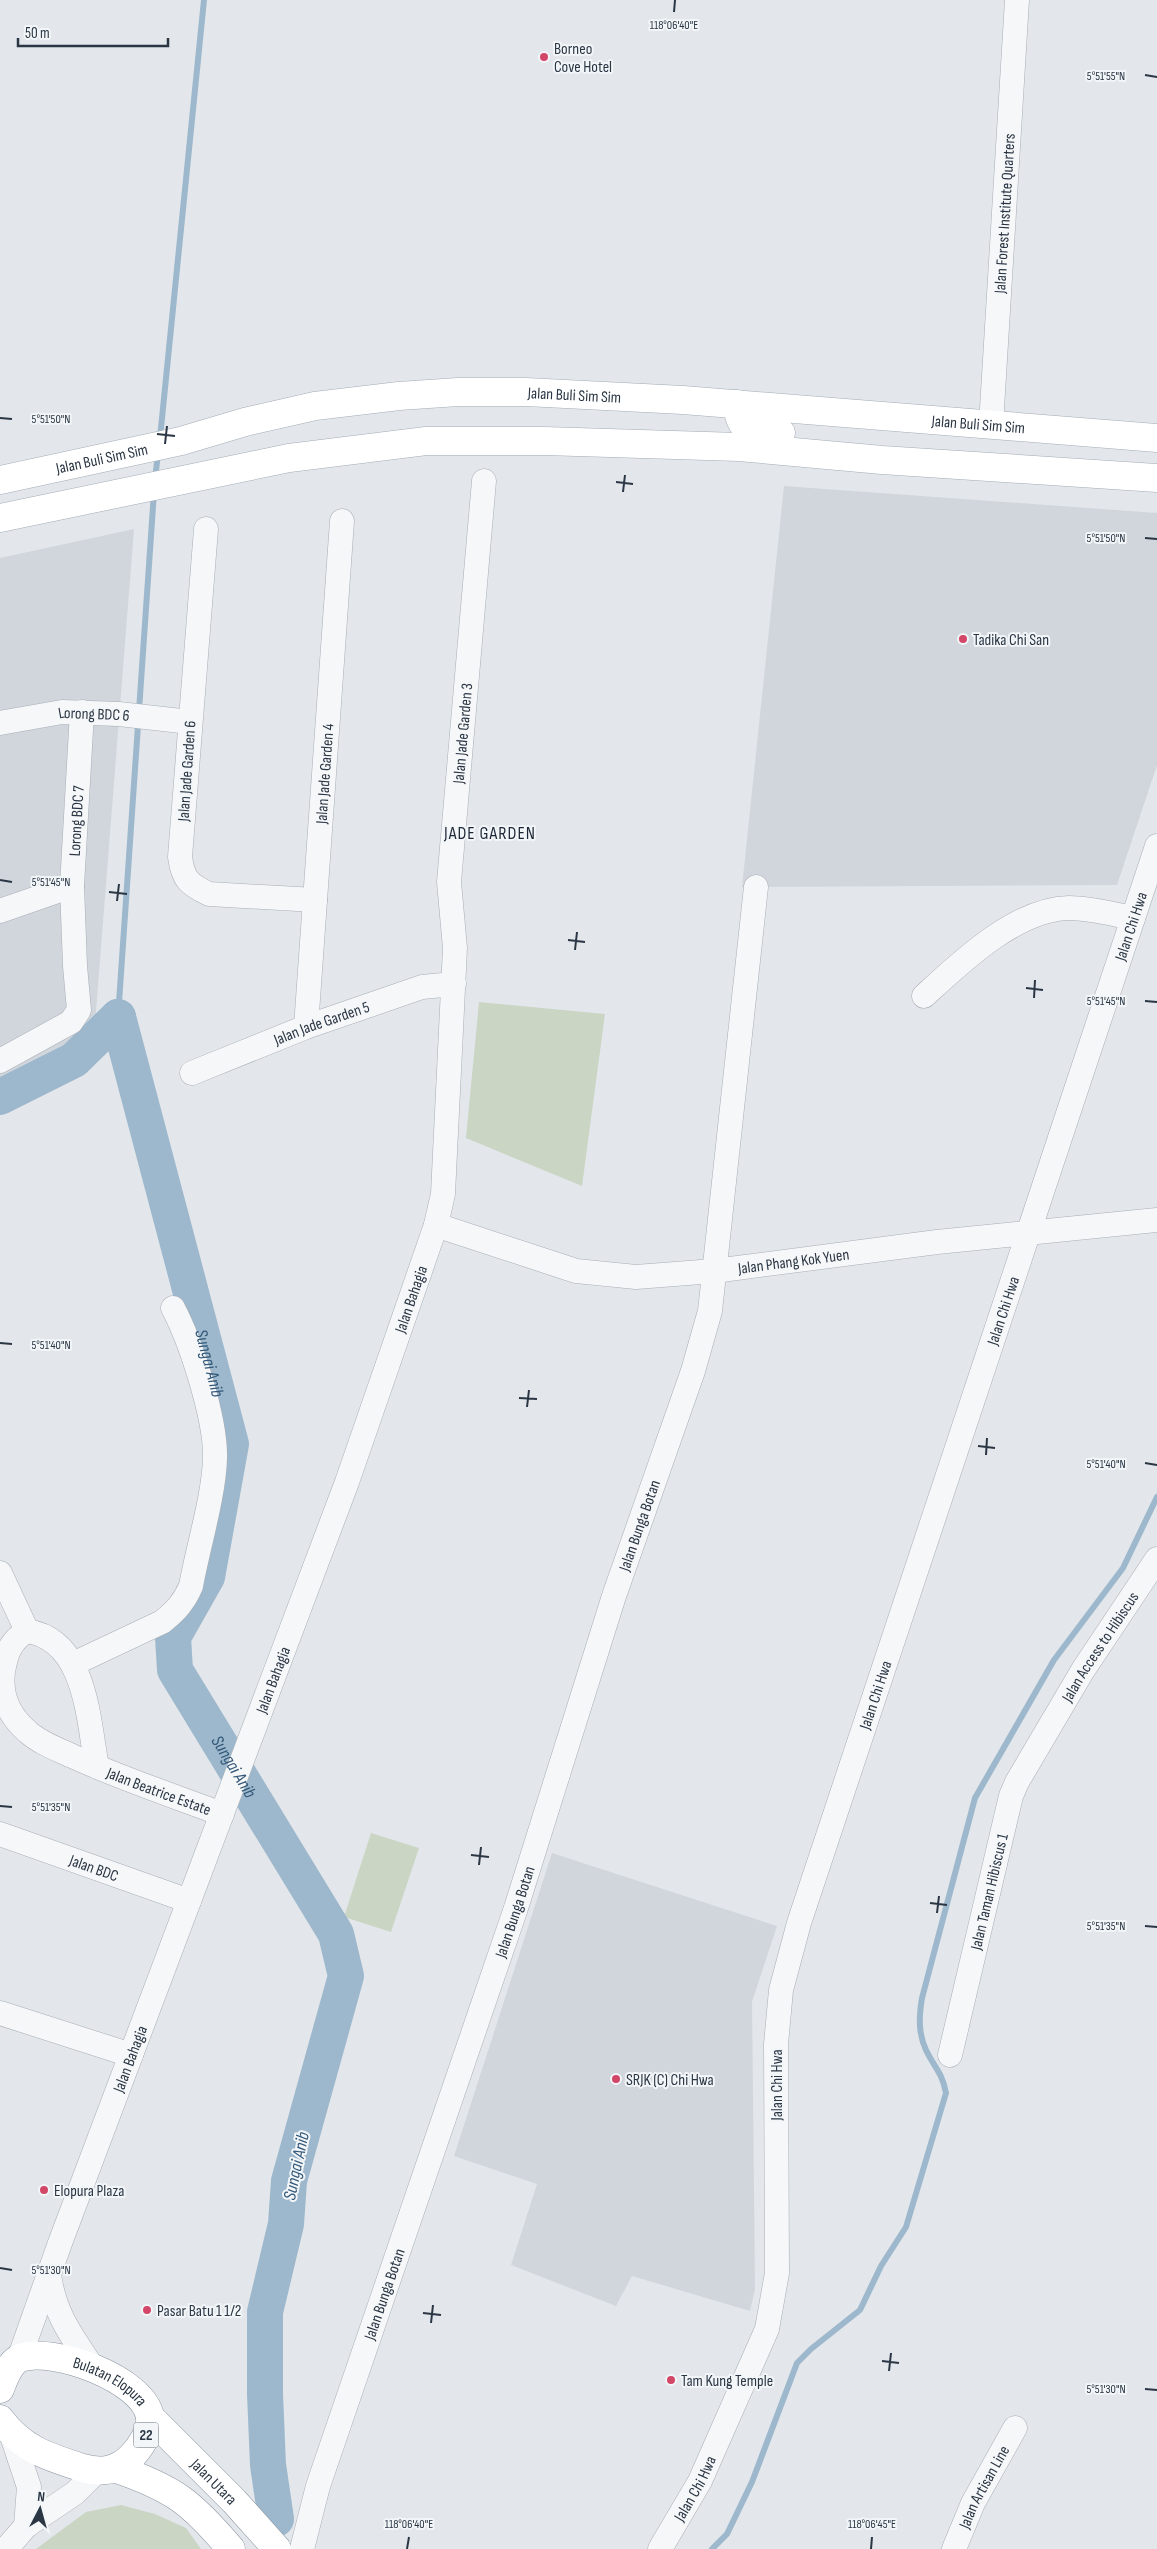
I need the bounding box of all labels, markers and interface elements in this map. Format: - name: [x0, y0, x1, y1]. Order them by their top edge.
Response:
- scale bar: [18, 15, 168, 47]
- text: 118°06'40"E: [650, 18, 698, 33]
- text: 50 m: [25, 24, 50, 43]
- place label: Borneo Cove Hotel: [554, 40, 612, 77]
- marker: Borneo Cove Hotel: [538, 51, 550, 63]
- text: 5°51'55"N: [1087, 69, 1125, 84]
- street label: Jalan Forest Institute Quarters: [991, 133, 1020, 295]
- street label: Jalan Buli Sim Sim: [526, 384, 622, 408]
- text: 5°51'50"N: [32, 412, 70, 427]
- street label: Jalan Buli Sim Sim: [930, 412, 1026, 438]
- street label: Jalan Buli Sim Sim: [53, 440, 150, 479]
- text: 5°51'50"N: [1087, 531, 1125, 546]
- place label: Tadika Chi San: [973, 631, 1049, 650]
- marker: Tadika Chi San: [957, 633, 969, 645]
- street label: Jalan Jade Garden 3: [450, 682, 477, 785]
- street label: Lorong BDC 6: [57, 704, 131, 726]
- street label: Jalan Jade Garden 6: [174, 720, 200, 823]
- street label: Jalan Jade Garden 4: [312, 723, 339, 826]
- street label: Lorong BDC 7: [66, 784, 89, 857]
- district label: JADE GARDEN: [443, 823, 536, 844]
- text: 5°51'45"N: [32, 875, 70, 890]
- street label: Jalan Chi Hwa: [1111, 890, 1152, 964]
- text: 5°51'45"N: [1087, 994, 1125, 1009]
- street label: Jalan Jade Garden 5: [270, 998, 372, 1050]
- street label: Jalan Phang Kok Yuen: [736, 1246, 850, 1279]
- street label: Jalan Bahagia: [391, 1263, 432, 1337]
- street label: Jalan Chi Hwa: [983, 1274, 1024, 1349]
- water label: Sungai Anib: [190, 1327, 228, 1400]
- text: 5°51'40"N: [31, 1338, 71, 1353]
- text: 5°51'40"N: [1086, 1457, 1126, 1472]
- street label: Jalan Bunga Botan: [615, 1478, 665, 1575]
- street label: Jalan Access to Hibiscus: [1058, 1589, 1144, 1707]
- street label: Jalan Bahagia: [252, 1644, 295, 1717]
- street label: Jalan Chi Hwa: [856, 1658, 897, 1733]
- water label: Sungai Anib: [206, 1732, 261, 1802]
- street label: Jalan Beatrice Estate: [103, 1764, 213, 1820]
- text: 5°51'35"N: [32, 1800, 70, 1815]
- street label: Jalan Taman Hibiscus 1: [967, 1831, 1013, 1953]
- street label: Jalan BDC: [66, 1851, 121, 1886]
- street label: Jalan Bunga Botan: [491, 1864, 540, 1961]
- text: 5°51'35"N: [1087, 1919, 1125, 1934]
- street label: Jalan Bahagia: [109, 2023, 152, 2096]
- street label: Jalan Chi Hwa: [768, 2049, 787, 2122]
- place label: SRJK (C) Chi Hwa: [626, 2071, 714, 2090]
- marker: SRJK (C) Chi Hwa: [610, 2073, 622, 2085]
- water label: Sungai Anib: [279, 2129, 314, 2202]
- place label: Elopura Plaza: [54, 2182, 124, 2201]
- marker: Elopura Plaza: [38, 2184, 50, 2196]
- street label: Jalan Bunga Botan: [360, 2246, 410, 2344]
- text: 5°51'30"N: [31, 2263, 71, 2278]
- place label: Pasar Batu 1 1/2: [157, 2302, 241, 2321]
- marker: Pasar Batu 1 1/2: [141, 2304, 153, 2316]
- street label: Bulatan Elopura: [70, 2354, 151, 2410]
- place label: Tam Kung Temple: [681, 2372, 773, 2391]
- marker: Tam Kung Temple: [665, 2374, 677, 2386]
- text: 5°51'30"N: [1086, 2382, 1126, 2397]
- road number: 22: [134, 2422, 158, 2448]
- street label: Jalan Artisan Line: [955, 2442, 1014, 2533]
- street label: Jalan Chi Hwa: [670, 2453, 721, 2526]
- street label: Jalan Utara: [186, 2455, 240, 2509]
- north arrow: [15, 2484, 65, 2534]
- text: N: [37, 2488, 46, 2505]
- text: 118°06'40"E: [385, 2517, 433, 2532]
- text: 118°06'45"E: [848, 2517, 896, 2532]

